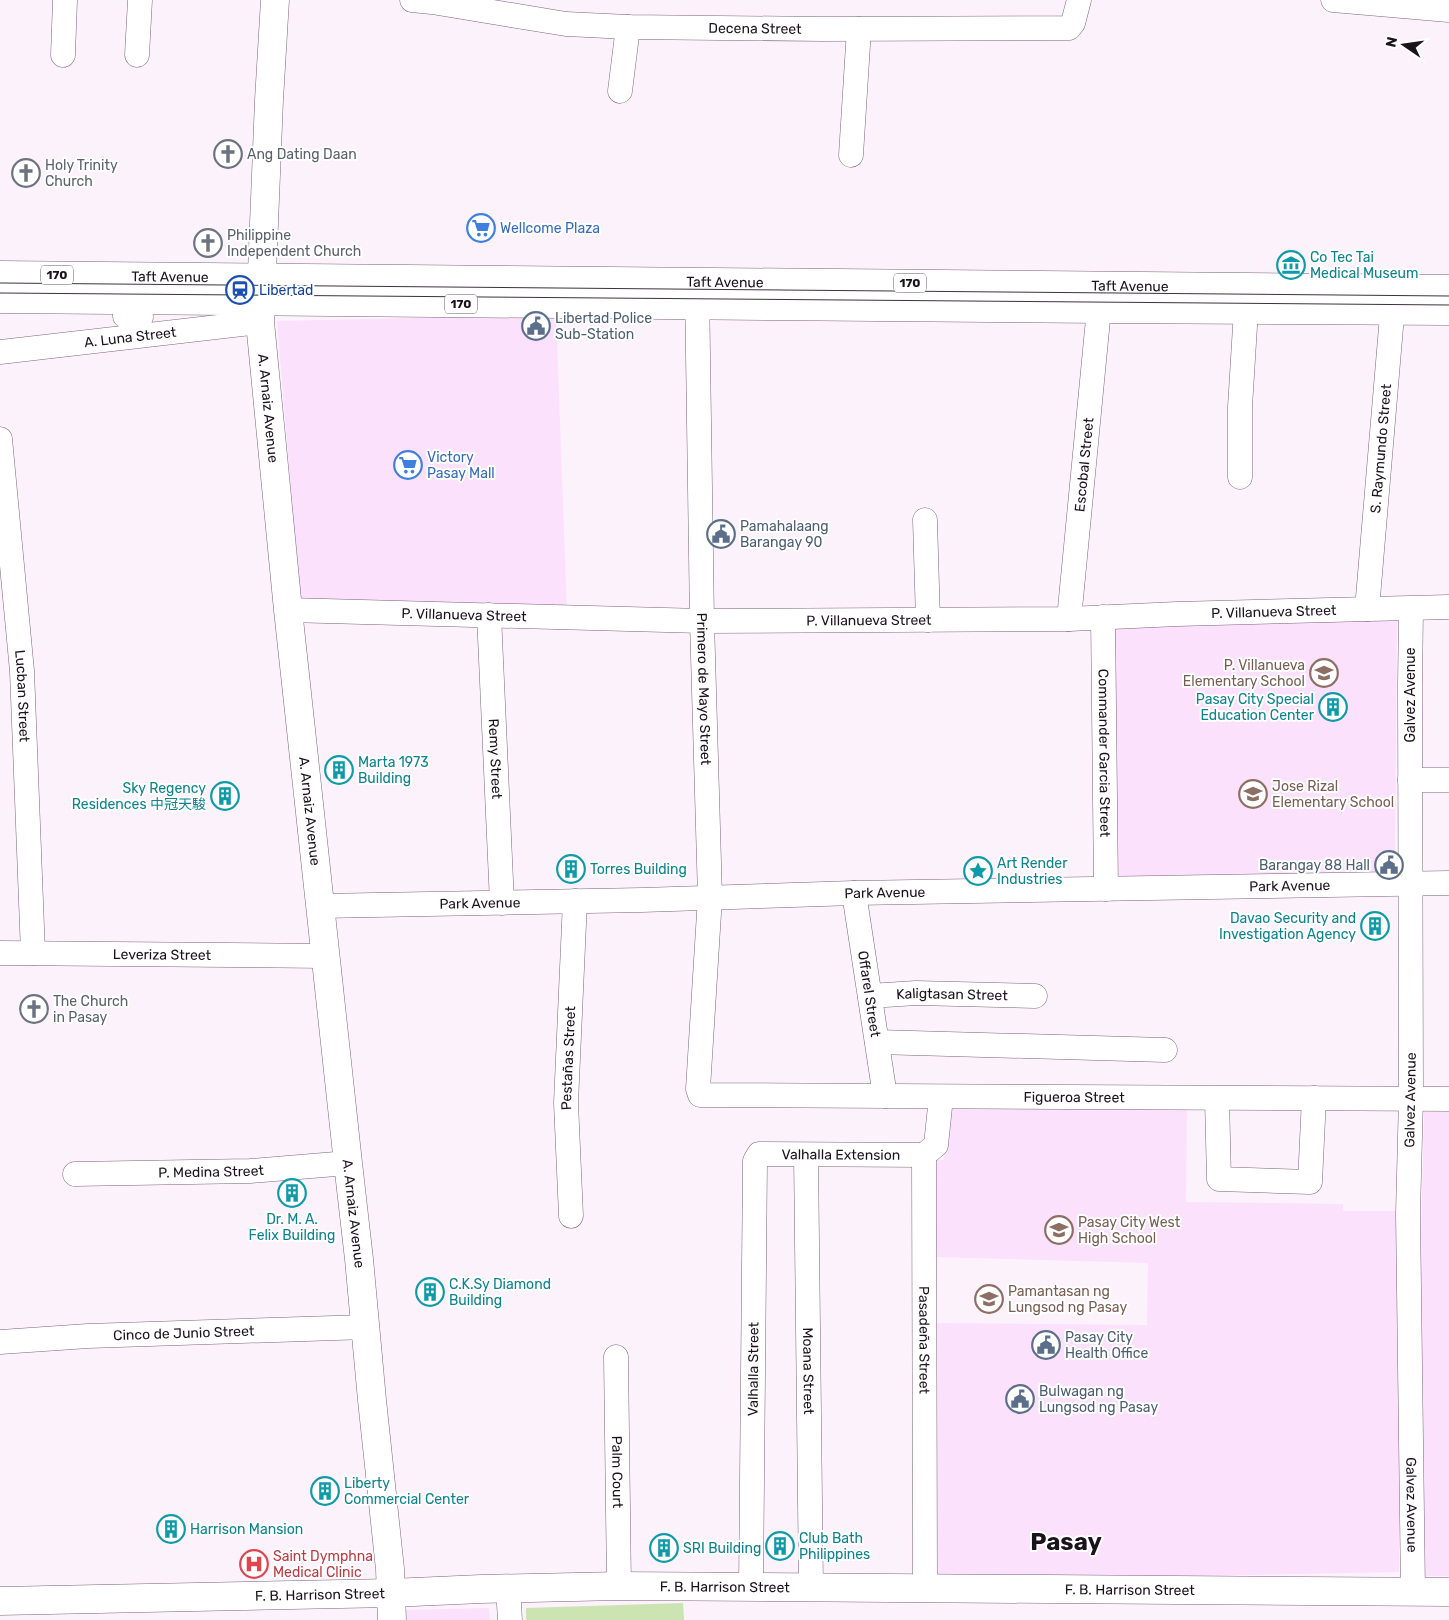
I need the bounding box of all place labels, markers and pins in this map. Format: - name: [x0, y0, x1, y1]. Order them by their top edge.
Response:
- church icon: Ang Dating Daan: [213, 139, 243, 169]
- place label: Ang Dating Daan: [247, 146, 357, 163]
- place label: Holy Trinity Church: [45, 157, 118, 190]
- church icon: Holy Trinity Church: [11, 158, 41, 188]
- supermarket icon: Wellcome Plaza: [466, 213, 496, 243]
- place label: Wellcome Plaza: [500, 220, 600, 237]
- place label: Philippine Independent Church: [227, 227, 361, 260]
- church icon: Philippine Independent Church: [193, 228, 223, 258]
- place label: Co Tec Tai Medical Museum: [1310, 249, 1418, 282]
- museum icon: Co Tec Tai Medical Museum: [1276, 250, 1306, 280]
- station icon: Libertad: [225, 275, 255, 305]
- place label: Libertad: [259, 282, 313, 299]
- place label: Libertad Police Sub-Station: [555, 310, 652, 343]
- public building icon: Libertad Police Sub-Station: [521, 311, 551, 341]
- place label: Victory Pasay Mall: [427, 449, 495, 482]
- supermarket icon: Victory Pasay Mall: [393, 450, 423, 480]
- place label: Pamahalaang Barangay 90: [740, 518, 829, 551]
- public building icon: Pamahalaang Barangay 90: [706, 519, 736, 549]
- place label: P. Villanueva Elementary School: [1183, 657, 1305, 690]
- school or university icon: P. Villanueva Elementary School: [1309, 658, 1339, 688]
- place label: Pasay City Special Education Center: [1196, 691, 1315, 724]
- building icon: Pasay City Special Education Center: [1318, 692, 1348, 722]
- place label: Marta 1973 Building: [358, 754, 429, 787]
- building icon: Marta 1973 Building: [324, 755, 354, 785]
- place label: Jose Rizal Elementary School: [1272, 778, 1394, 811]
- school or university icon: Jose Rizal Elementary School: [1238, 779, 1268, 809]
- place label: Sky Regency Residences 中冠天駿: [72, 780, 206, 813]
- building icon: Sky Regency Residences 中冠天駿: [210, 781, 240, 811]
- public building icon: Barangay 88 Hall: [1374, 850, 1404, 880]
- building icon: Torres Building: [556, 854, 586, 884]
- place label: Art Render Industries: [997, 855, 1068, 888]
- place icon: Art Render Industries: [963, 856, 993, 886]
- place label: Barangay 88 Hall: [1259, 857, 1370, 874]
- place label: Torres Building: [590, 861, 687, 878]
- place label: Davao Security and Investigation Agency: [1219, 910, 1356, 943]
- building icon: Davao Security and Investigation Agency: [1360, 911, 1390, 941]
- place label: The Church in Pasay: [53, 993, 128, 1026]
- church icon: The Church in Pasay: [19, 994, 49, 1024]
- building icon: Dr. M. A. Felix Building: [277, 1178, 307, 1208]
- place label: Dr. M. A. Felix Building: [249, 1211, 335, 1244]
- place label: Pasay City West High School: [1078, 1214, 1181, 1247]
- school or university icon: Pasay City West High School: [1044, 1215, 1074, 1245]
- place label: C.K.Sy Diamond Building: [449, 1276, 551, 1309]
- building icon: C.K.Sy Diamond Building: [415, 1277, 445, 1307]
- place label: Pamantasan ng Lungsod ng Pasay: [1008, 1283, 1127, 1316]
- school or university icon: Pamantasan ng Lungsod ng Pasay: [974, 1284, 1004, 1314]
- place label: Pasay City Health Office: [1065, 1329, 1149, 1362]
- public building icon: Pasay City Health Office: [1031, 1330, 1061, 1360]
- place label: Bulwagan ng Lungsod ng Pasay: [1039, 1383, 1158, 1416]
- public building icon: Bulwagan ng Lungsod ng Pasay: [1005, 1384, 1035, 1414]
- place label: Liberty Commercial Center: [344, 1475, 470, 1508]
- building icon: Liberty Commercial Center: [310, 1476, 340, 1506]
- building icon: Harrison Mansion: [156, 1514, 186, 1544]
- place label: Harrison Mansion: [190, 1521, 303, 1538]
- place label: Club Bath Philippines: [799, 1530, 870, 1563]
- building icon: Club Bath Philippines: [765, 1531, 795, 1561]
- building icon: SRI Building: [649, 1533, 679, 1563]
- place label: SRI Building: [683, 1540, 761, 1557]
- place label: Saint Dymphna Medical Clinic: [273, 1548, 373, 1581]
- hospital icon: Saint Dymphna Medical Clinic: [239, 1549, 269, 1579]

